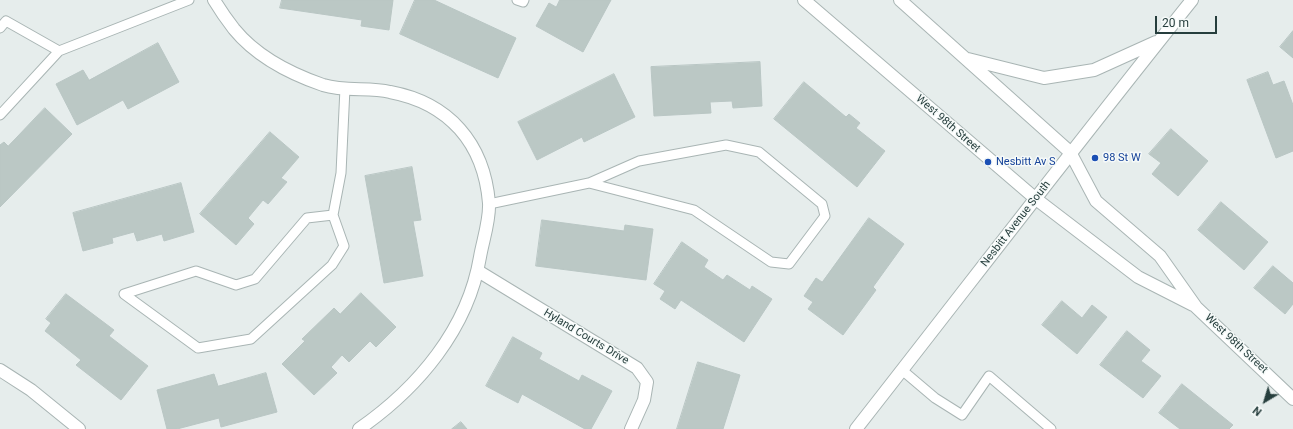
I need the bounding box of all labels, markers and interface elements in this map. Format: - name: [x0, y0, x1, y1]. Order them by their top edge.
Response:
- scale bar: [1157, 8, 1219, 34]
- text: 20 m: [1162, 16, 1189, 30]
- street label: West 98th Street: [913, 92, 983, 156]
- place label: 98 St W: [1103, 151, 1141, 165]
- marker: 98 St W: [1090, 153, 1100, 163]
- place label: Nesbitt Av S: [996, 155, 1056, 169]
- marker: Nesbitt Av S: [983, 157, 993, 167]
- street label: Nesbitt Avenue South: [978, 178, 1054, 270]
- street label: Hyland Courts Drive: [541, 306, 631, 368]
- street label: West 98th Street: [1202, 311, 1270, 377]
- north arrow: [1245, 381, 1285, 421]
- text: N: [1250, 403, 1264, 418]

